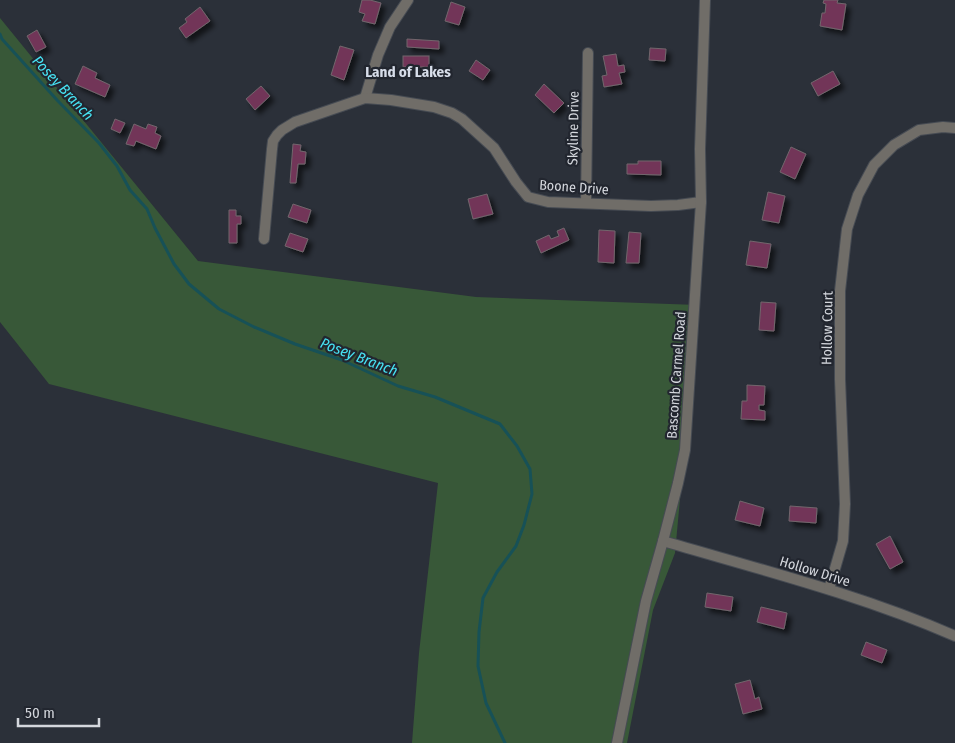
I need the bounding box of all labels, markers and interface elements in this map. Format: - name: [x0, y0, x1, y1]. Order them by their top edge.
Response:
- water label: Posey Branch: [29, 52, 97, 124]
- district label: Land of Lakes: [365, 63, 451, 81]
- street label: Skyline Drive: [564, 91, 583, 165]
- street label: Boone Drive: [539, 177, 609, 198]
- street label: Hollow Court: [818, 290, 837, 365]
- street label: Bascomb Carmel Road: [664, 311, 689, 439]
- water label: Posey Branch: [318, 334, 400, 380]
- street label: Hollow Drive: [778, 553, 852, 590]
- scale bar: [18, 696, 99, 728]
- text: 50 m: [25, 704, 55, 722]

